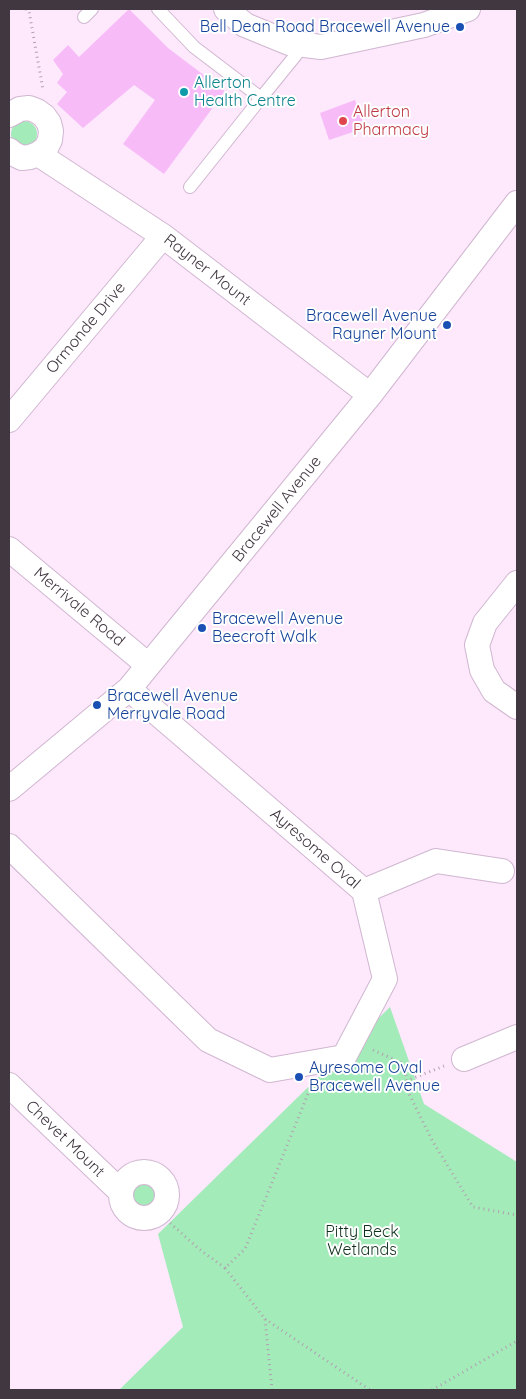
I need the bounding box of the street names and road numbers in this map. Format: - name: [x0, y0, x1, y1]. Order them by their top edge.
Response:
- street label: Rayner Mount: [160, 230, 254, 310]
- street label: Ormonde Drive: [42, 278, 130, 378]
- street label: Bracewell Avenue: [228, 452, 326, 566]
- street label: Merrivale Road: [30, 563, 128, 651]
- street label: Ayresome Oval: [266, 805, 364, 893]
- street label: Chevet Mount: [22, 1097, 108, 1181]

